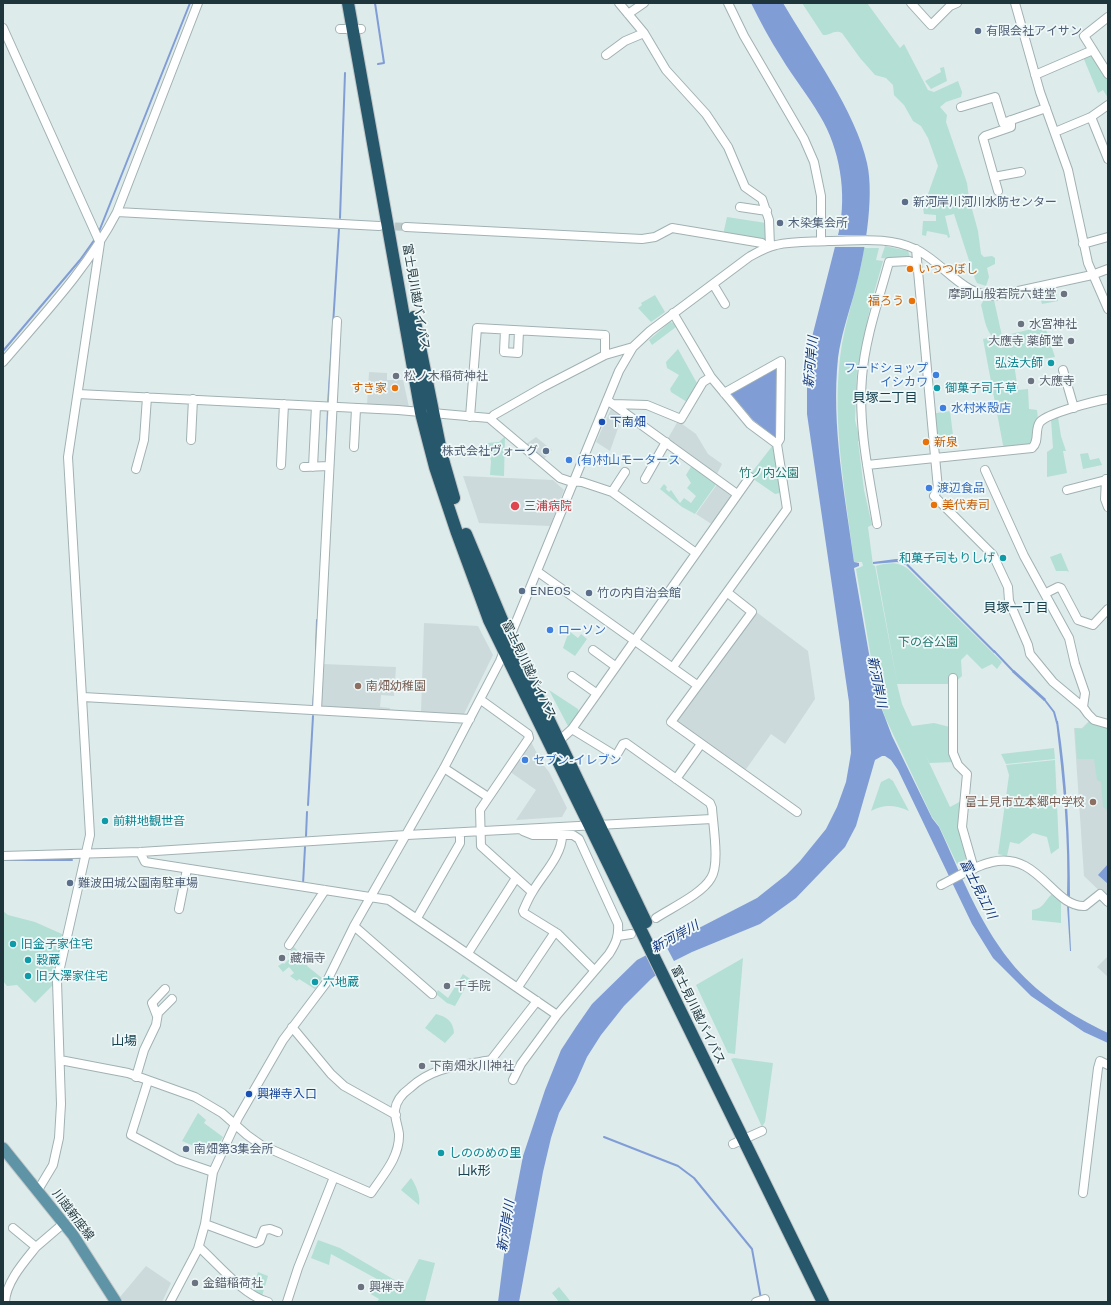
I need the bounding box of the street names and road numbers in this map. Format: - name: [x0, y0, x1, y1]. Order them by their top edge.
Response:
- street label: 富士見川越バイパス: [400, 243, 432, 351]
- street label: 富士見川越バイパス: [499, 618, 559, 722]
- street label: 富士見川越バイパス: [668, 963, 728, 1067]
- street label: 川越新座線: [49, 1187, 97, 1243]

